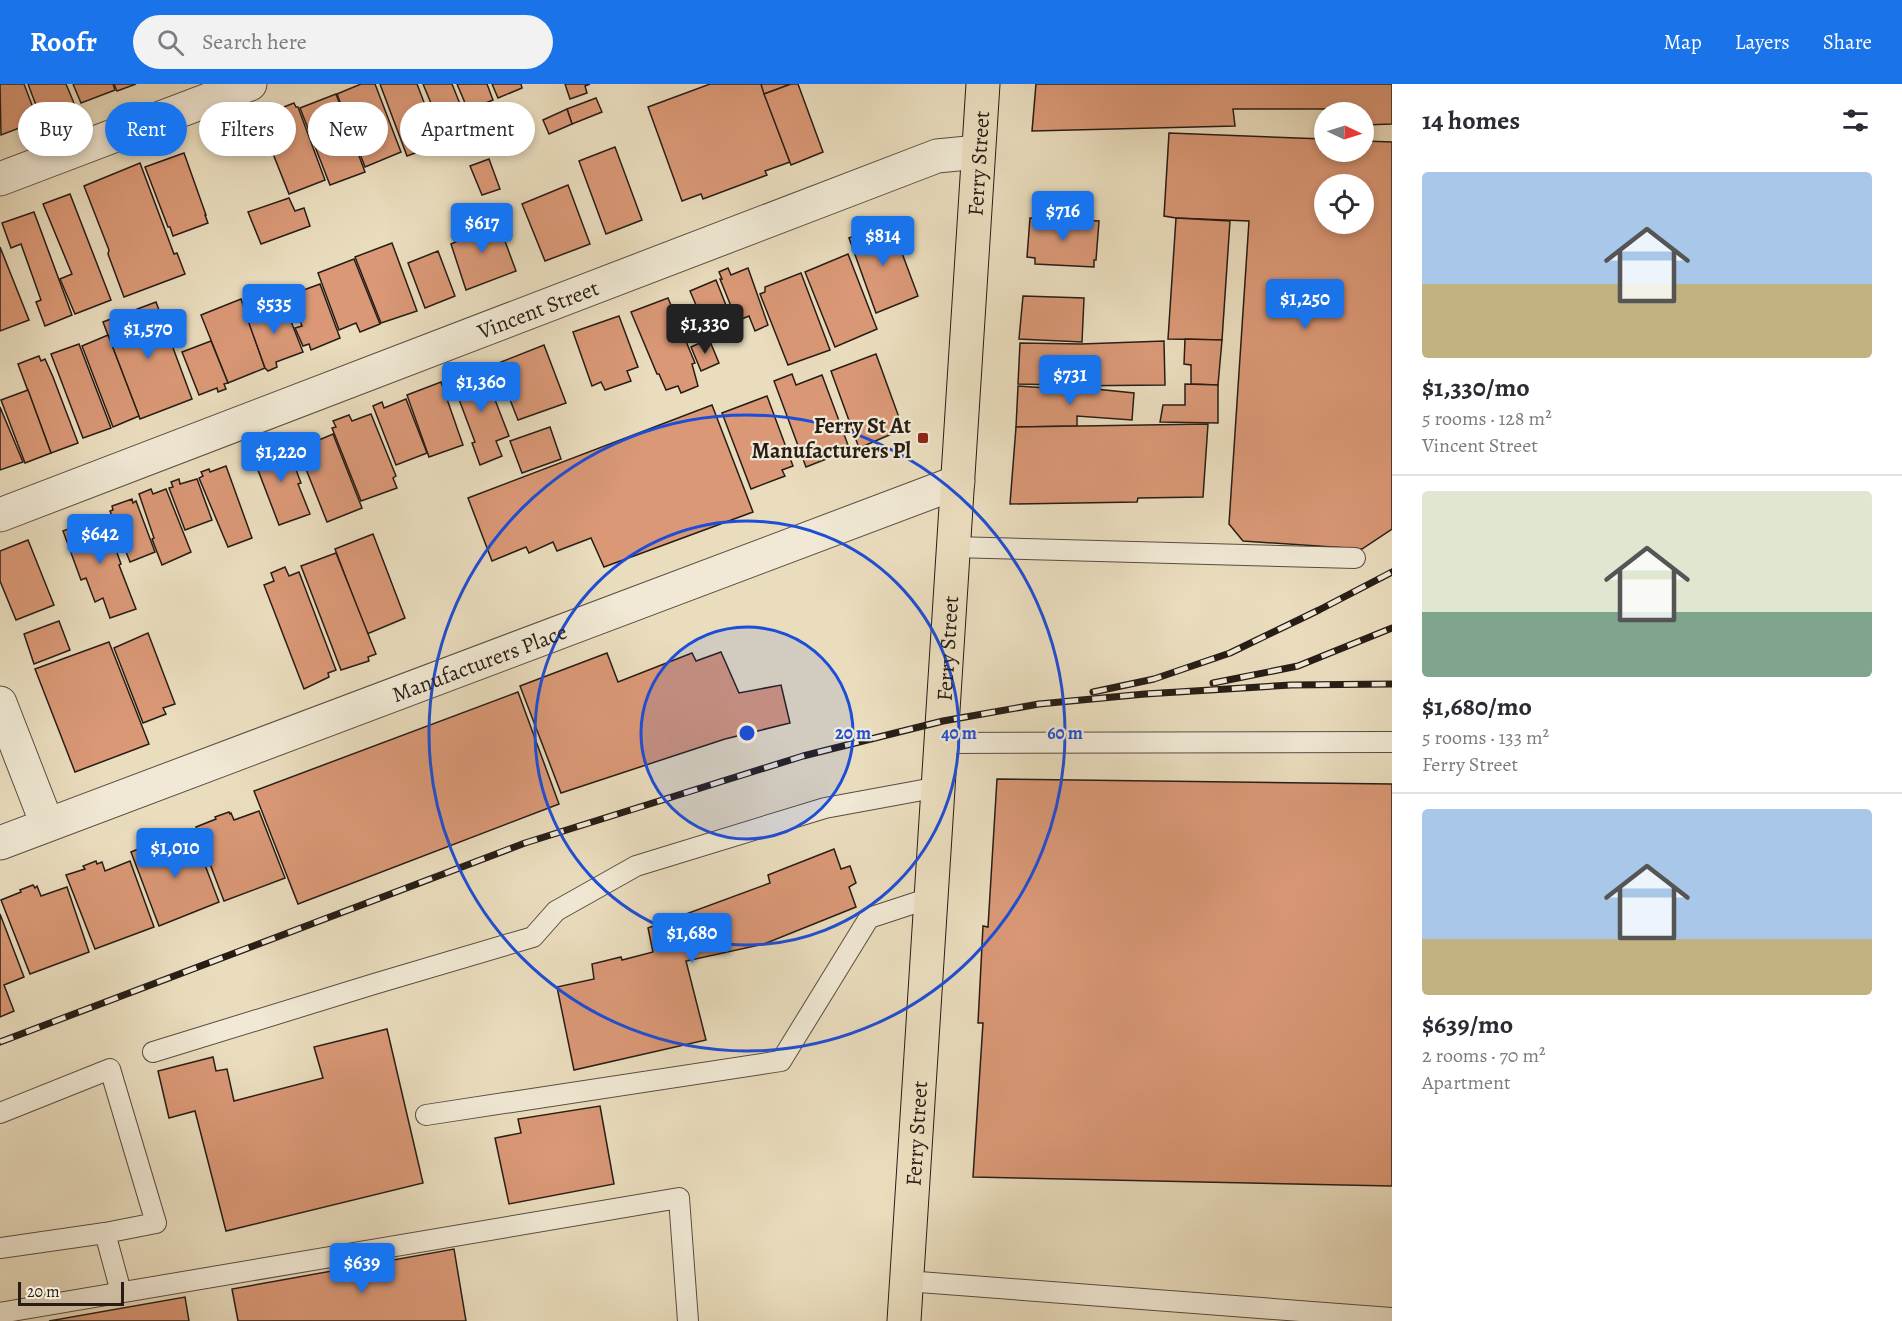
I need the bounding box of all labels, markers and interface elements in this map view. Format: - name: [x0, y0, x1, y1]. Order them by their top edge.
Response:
- search box: [133, 15, 553, 69]
- text: Roofr: [30, 23, 97, 61]
- icon: search: [154, 26, 187, 59]
- text: Search here: [202, 27, 307, 57]
- text: Map: [1663, 28, 1702, 56]
- text: Layers: [1735, 28, 1790, 56]
- text: Share: [1823, 28, 1872, 56]
- chip: Buy: [18, 102, 93, 156]
- chip: Rent: [105, 102, 187, 156]
- chip: Filters: [199, 102, 296, 156]
- chip: New: [308, 102, 388, 156]
- chip: Apartment: [400, 102, 535, 156]
- north arrow: [1314, 102, 1374, 162]
- map controls: [1314, 102, 1374, 234]
- text: 14 homes: [1422, 103, 1520, 138]
- icon: filters: [1839, 104, 1872, 137]
- street label: Ferry Street: [961, 110, 997, 217]
- button: locate: [1314, 174, 1374, 234]
- pin: $716: [1027, 191, 1099, 242]
- text: $716: [1046, 197, 1080, 224]
- pin: $617: [446, 203, 518, 254]
- text: $617: [465, 209, 499, 236]
- icon: home: [1593, 211, 1701, 319]
- pin: $814: [847, 216, 919, 267]
- text: $814: [865, 222, 901, 249]
- street label: Vincent Street: [472, 273, 603, 347]
- pin: $1,250: [1256, 279, 1354, 330]
- pin: $535: [238, 284, 310, 335]
- text: $1,250: [1280, 285, 1330, 312]
- text: $535: [257, 290, 292, 317]
- pin: $1,330: [656, 304, 754, 355]
- pin: $1,570: [99, 309, 197, 360]
- text: $1,330: [680, 310, 730, 337]
- text: $1,570: [124, 315, 173, 342]
- pin: $731: [1034, 355, 1106, 406]
- text: $731: [1053, 361, 1087, 388]
- pin: $1,360: [432, 362, 530, 413]
- text: $1,360: [456, 368, 506, 395]
- text: $1,330/mo: [1422, 370, 1530, 405]
- text: 5 rooms · 128 m²: [1422, 405, 1552, 432]
- place label: Ferry St At Manufacturers Pl: [752, 411, 912, 466]
- marker: Ferry St At Manufacturers Pl: [916, 431, 930, 445]
- pin: $1,220: [232, 432, 330, 483]
- text: Vincent Street: [1422, 432, 1538, 459]
- text: $1,220: [255, 438, 307, 465]
- pin: $642: [64, 514, 136, 565]
- text: $642: [81, 520, 119, 547]
- icon: home: [1593, 530, 1701, 638]
- street label: Ferry Street: [930, 595, 966, 702]
- street label: Manufacturers Place: [388, 617, 571, 710]
- text: $1,680/mo: [1422, 689, 1532, 724]
- text: 20 m: [835, 721, 871, 745]
- text: 40 m: [941, 721, 977, 745]
- text: 60 m: [1047, 721, 1083, 745]
- centre of rings: [737, 723, 757, 743]
- text: 5 rooms · 133 m²: [1422, 724, 1549, 751]
- text: Ferry Street: [1422, 751, 1518, 778]
- pin: $1,010: [126, 828, 224, 879]
- text: $1,010: [150, 834, 200, 861]
- icon: home: [1593, 848, 1701, 956]
- pin: $1,680: [643, 913, 741, 964]
- text: $1,680: [667, 919, 717, 946]
- text: $639/mo: [1422, 1007, 1513, 1042]
- text: 2 rooms · 70 m²: [1422, 1042, 1546, 1069]
- text: Apartment: [1422, 1069, 1511, 1096]
- street label: Ferry Street: [899, 1080, 935, 1187]
- pin: $639: [326, 1243, 398, 1294]
- text: $639: [344, 1249, 380, 1276]
- scale bar: [18, 1279, 124, 1306]
- text: 20 m: [27, 1281, 60, 1303]

